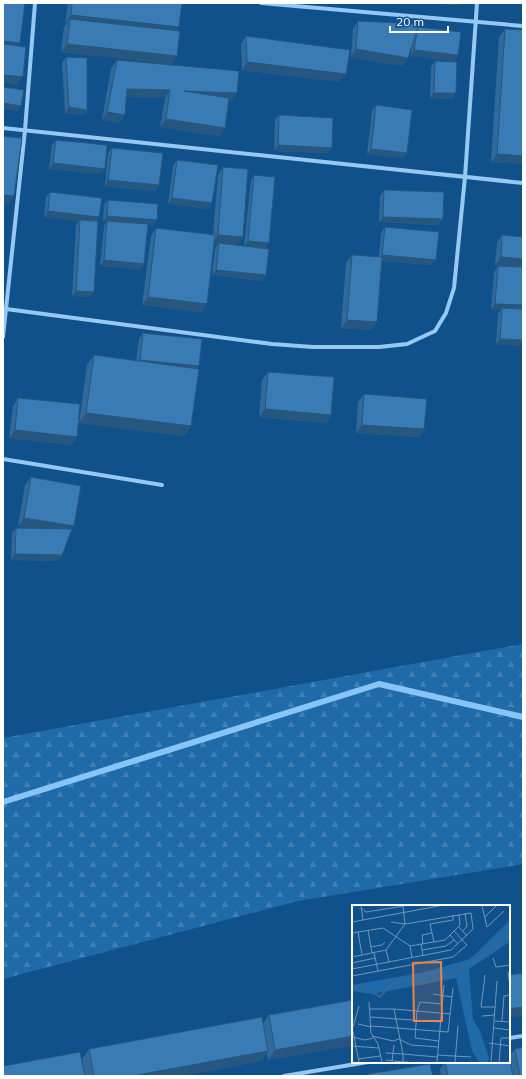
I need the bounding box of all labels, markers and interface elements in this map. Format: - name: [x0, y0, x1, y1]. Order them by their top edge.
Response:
- scale bar: [390, 8, 448, 34]
- text: 20 m: [396, 14, 424, 29]
- inset map: [352, 905, 510, 1063]

